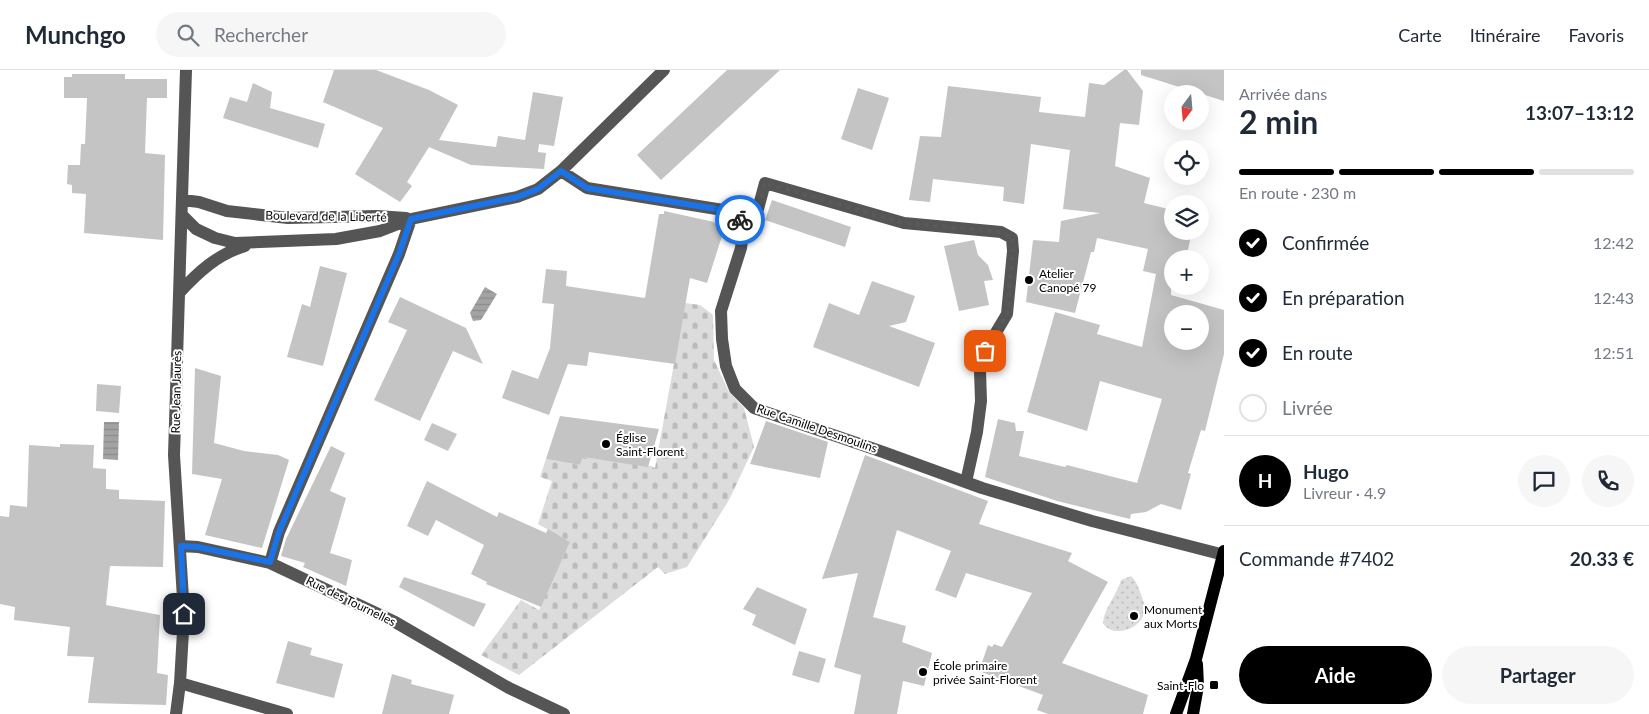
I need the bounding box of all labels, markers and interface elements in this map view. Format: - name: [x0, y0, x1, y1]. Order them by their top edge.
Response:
- search box: [156, 12, 506, 57]
- text: Munchgo: [25, 20, 126, 49]
- icon: search: [174, 21, 202, 49]
- text: Rechercher: [214, 23, 308, 46]
- text: Carte: [1398, 24, 1442, 46]
- text: Itinéraire: [1470, 24, 1540, 46]
- text: Favoris: [1568, 24, 1624, 46]
- text: Arrivée dans: [1239, 84, 1327, 103]
- north arrow: [1164, 85, 1209, 130]
- map controls: [1164, 85, 1209, 350]
- text: 13:07–13:12: [1525, 101, 1634, 124]
- text: 2 min: [1239, 102, 1318, 141]
- button: locate: [1164, 140, 1209, 185]
- text: En route · 230 m: [1239, 183, 1356, 202]
- courier: [715, 195, 765, 245]
- button: layers: [1164, 195, 1209, 240]
- icon: bike: [726, 206, 754, 234]
- street label: Boulevard de la Liberté: [265, 207, 387, 225]
- icon: check: [1239, 229, 1267, 257]
- text: Confirmée: [1282, 231, 1369, 254]
- text: 12:42: [1593, 233, 1634, 252]
- button: +: [1164, 250, 1209, 295]
- place label: Atelier Canopé 79: [1039, 266, 1097, 295]
- marker: Atelier Canopé 79: [1023, 274, 1035, 286]
- icon: check: [1239, 284, 1267, 312]
- text: En préparation: [1282, 286, 1405, 309]
- text: 12:43: [1593, 288, 1634, 307]
- button: −: [1164, 305, 1209, 350]
- pin: [964, 330, 1006, 372]
- icon: bag: [971, 337, 999, 365]
- icon: check: [1239, 339, 1267, 367]
- text: En route: [1282, 341, 1353, 364]
- text: 12:51: [1593, 343, 1634, 362]
- street label: Rue Jean Jaurès: [168, 351, 184, 433]
- text: Livrée: [1282, 396, 1333, 419]
- street label: Rue Camille Desmoulins: [755, 400, 879, 456]
- place label: Église Saint-Florent: [616, 430, 685, 459]
- marker: Église Saint-Florent: [600, 438, 612, 450]
- button: chat: [1518, 455, 1570, 507]
- button: phone: [1582, 455, 1634, 507]
- text: Hugo: [1303, 460, 1349, 483]
- text: H: [1258, 469, 1272, 492]
- text: Livreur · 4.9: [1303, 483, 1386, 502]
- text: Commande #7402: [1239, 547, 1394, 570]
- text: 20.33 €: [1570, 547, 1634, 570]
- street label: Rue des Tournelles: [304, 573, 398, 629]
- pin: [163, 593, 205, 635]
- icon: home: [170, 600, 198, 628]
- place label: Monument aux Morts: [1144, 602, 1203, 631]
- marker: Monument aux Morts: [1128, 610, 1140, 622]
- button: Aide: [1239, 646, 1432, 704]
- button: Partager: [1442, 646, 1634, 704]
- place label: École primaire privée Saint-Florent: [933, 658, 1038, 687]
- marker: École primaire privée Saint-Florent: [917, 666, 929, 678]
- place label: Saint-Flo: [1157, 678, 1204, 693]
- marker: Saint-Flo: [1208, 679, 1220, 691]

